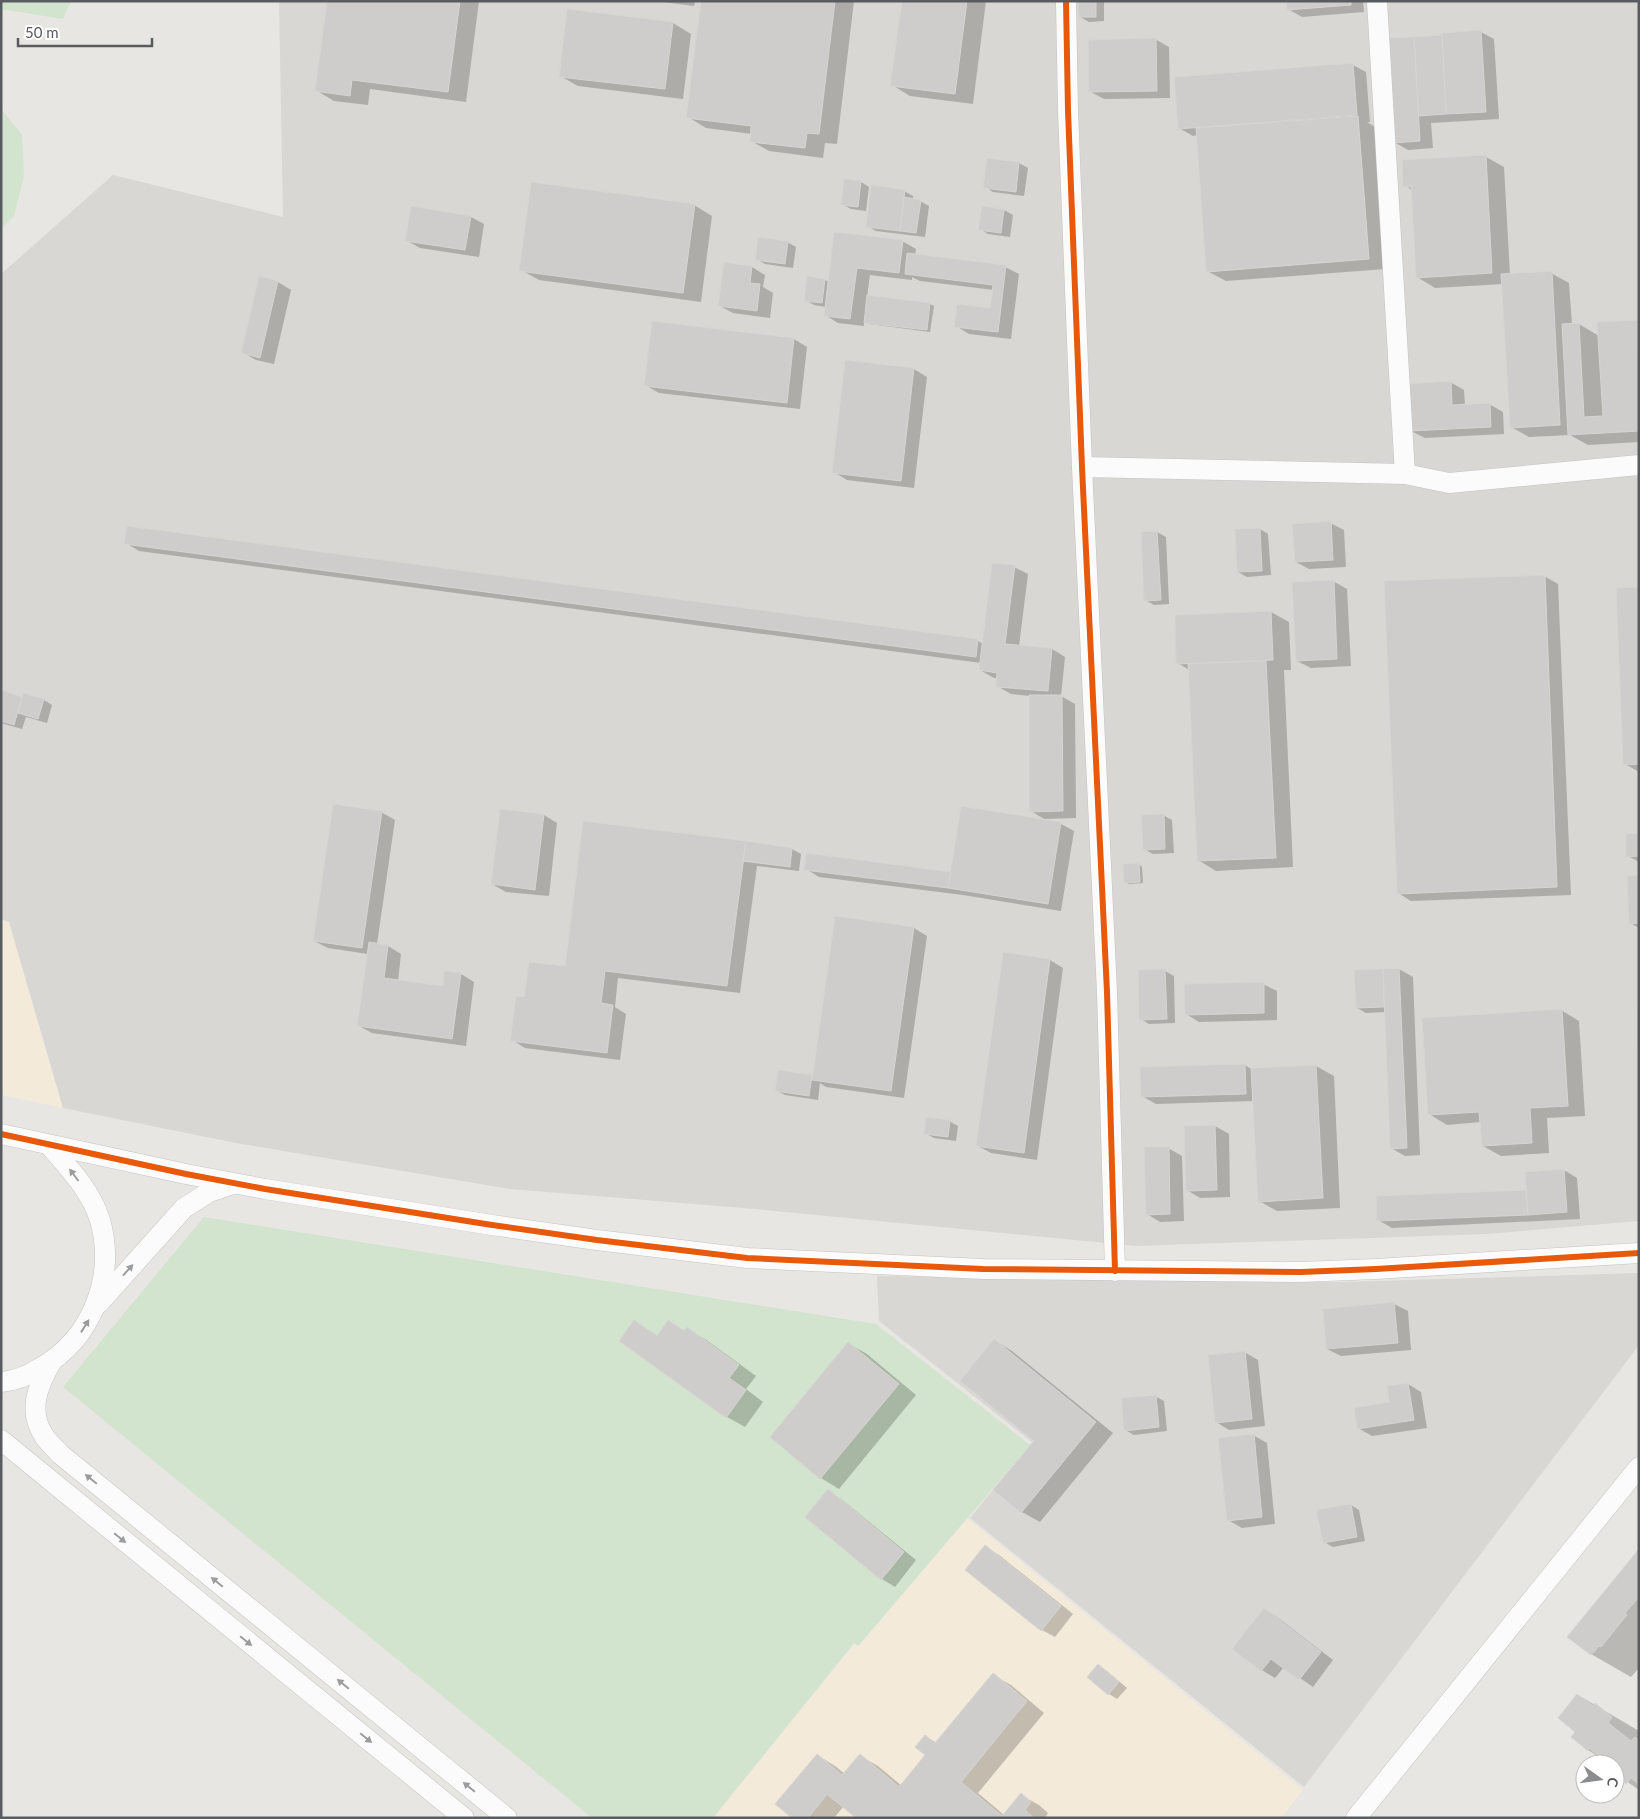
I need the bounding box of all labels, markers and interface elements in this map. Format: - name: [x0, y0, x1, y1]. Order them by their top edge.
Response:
- scale bar: [18, 15, 151, 47]
- text: 50 m: [25, 23, 59, 41]
- one-way arrow: [69, 1168, 79, 1182]
- one-way arrow: [123, 1263, 134, 1276]
- one-way arrow: [80, 1319, 89, 1332]
- one-way arrow: [84, 1474, 97, 1485]
- one-way arrow: [113, 1532, 126, 1543]
- one-way arrow: [211, 1576, 224, 1587]
- one-way arrow: [239, 1635, 252, 1646]
- one-way arrow: [337, 1679, 350, 1690]
- one-way arrow: [359, 1733, 372, 1744]
- north arrow: [1575, 1754, 1625, 1804]
- text: С: [1604, 1776, 1622, 1790]
- one-way arrow: [463, 1781, 476, 1792]

